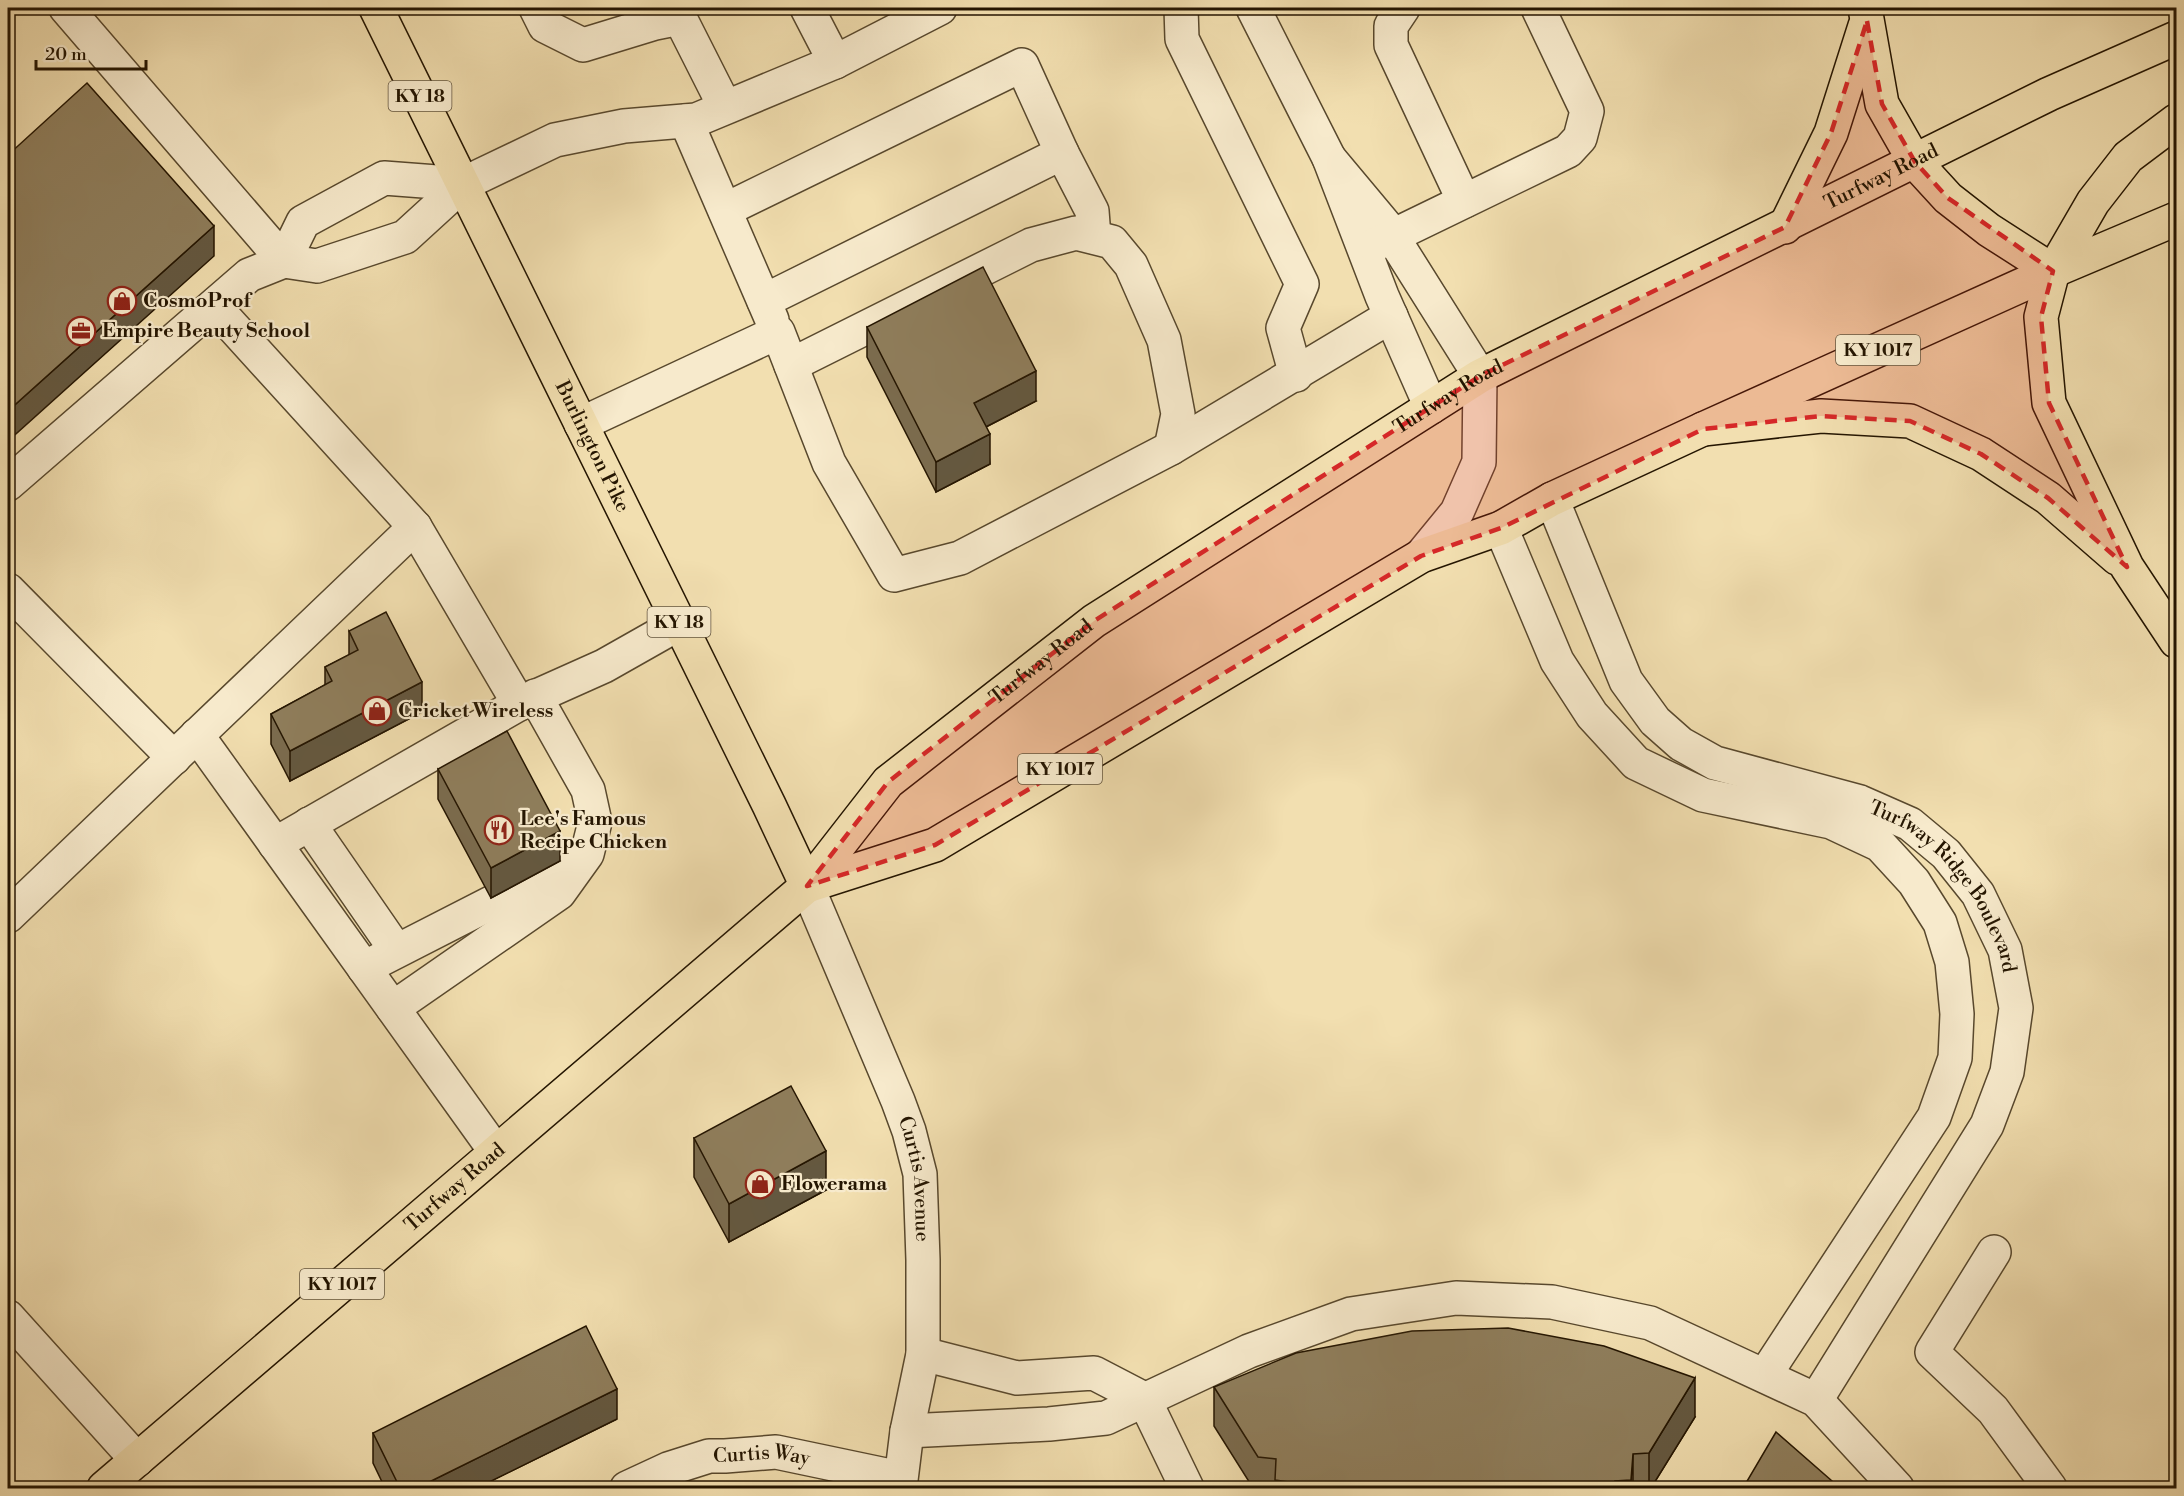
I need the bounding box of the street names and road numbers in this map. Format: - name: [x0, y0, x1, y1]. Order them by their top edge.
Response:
- road number: KY 18: [388, 81, 452, 111]
- street label: Turfway Road: [1820, 138, 1943, 216]
- road number: KY 1017: [1836, 335, 1920, 365]
- street label: Turfway Road: [1389, 354, 1508, 440]
- street label: Burlington Pike: [549, 376, 635, 516]
- road number: KY 18: [648, 607, 710, 637]
- street label: Turfway Road: [985, 614, 1099, 710]
- road number: KY 1017: [1018, 754, 1102, 784]
- street label: Turfway Ridge Boulevard: [1865, 795, 2022, 975]
- street label: Curtis Avenue: [892, 1113, 935, 1242]
- street label: Turfway Road: [400, 1137, 511, 1237]
- road number: KY 1017: [300, 1269, 384, 1299]
- street label: Curtis Way: [713, 1439, 813, 1471]

